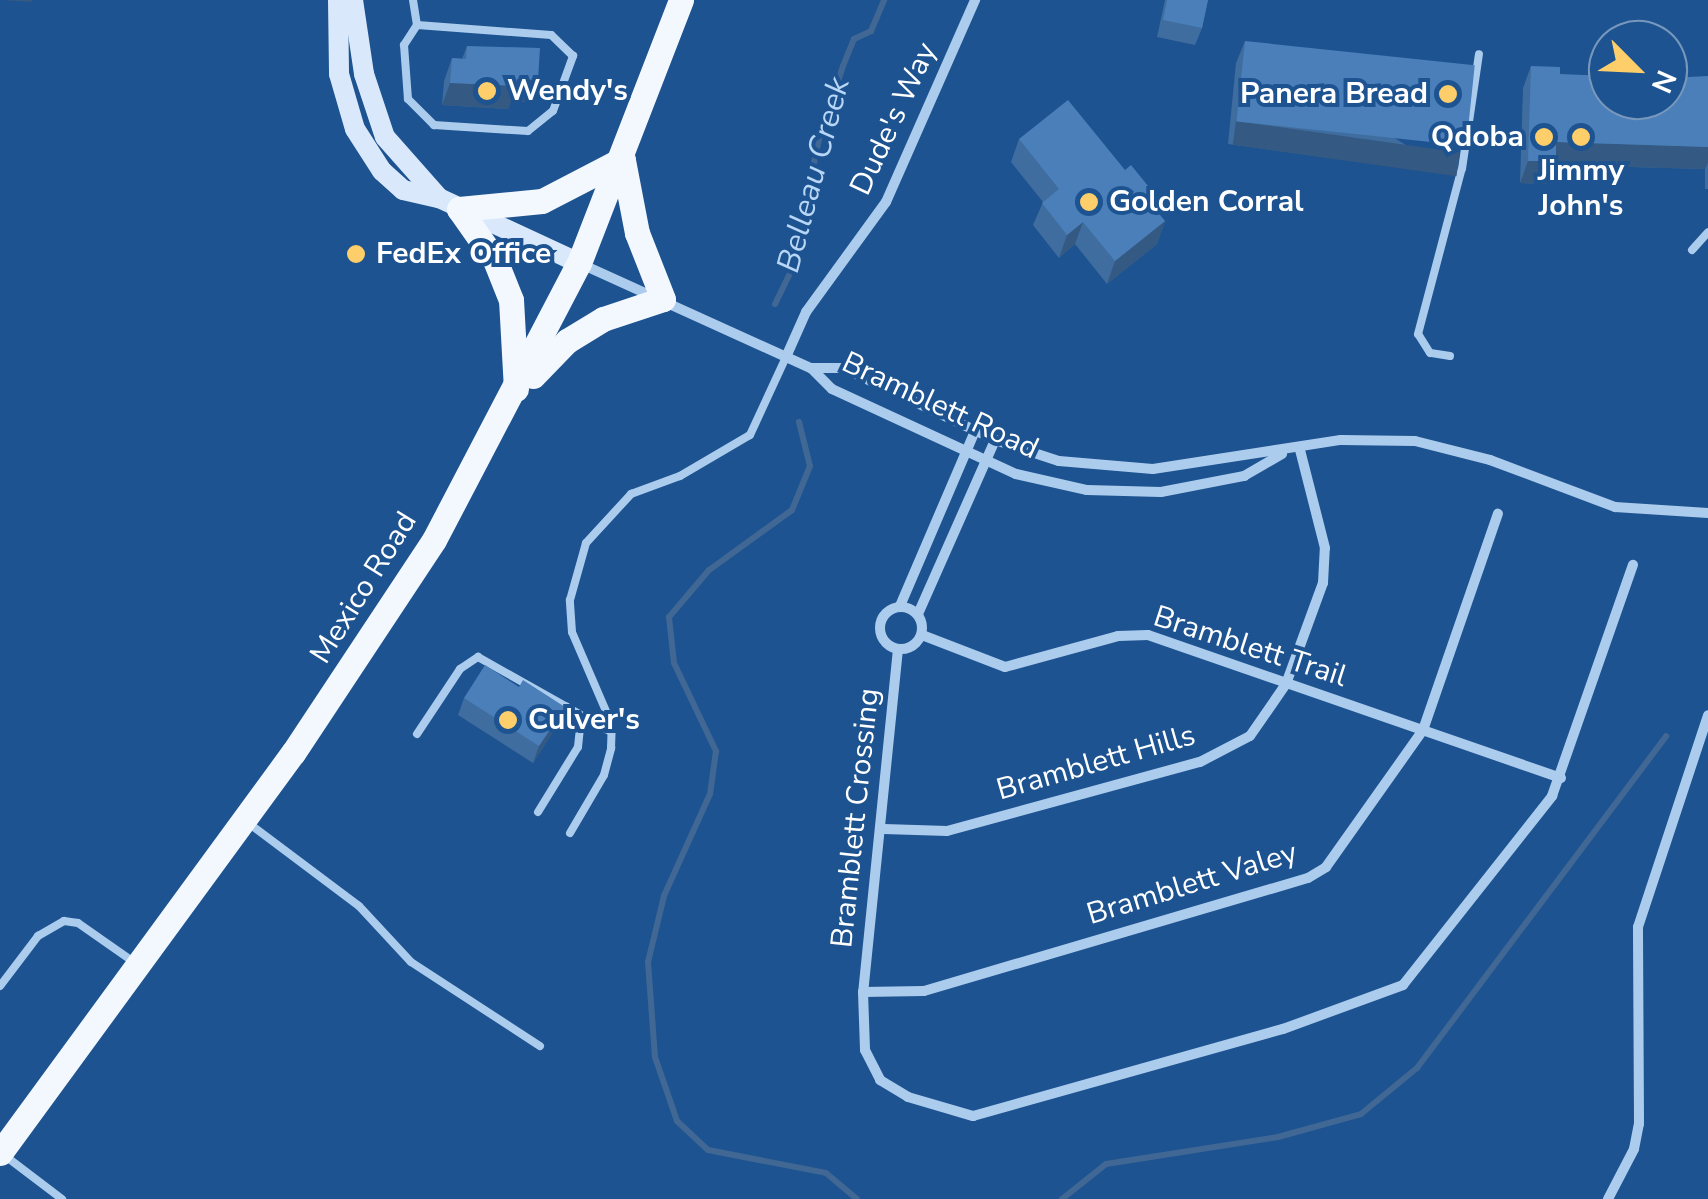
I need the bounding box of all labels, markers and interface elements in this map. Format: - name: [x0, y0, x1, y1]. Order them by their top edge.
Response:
- north arrow: [1588, 20, 1688, 120]
- street label: Dude's Way: [843, 37, 945, 201]
- text: N: [1642, 64, 1685, 99]
- place label: Wendy's: [507, 73, 628, 109]
- water label: Belleau Creek: [770, 73, 858, 277]
- place label: Panera Bread: [1240, 76, 1428, 112]
- marker: Wendy's: [476, 80, 498, 102]
- marker: Panera Bread: [1437, 83, 1459, 105]
- place label: Qdoba: [1431, 119, 1524, 155]
- marker: Qdoba: [1533, 126, 1555, 148]
- marker: Jimmy John's: [1570, 126, 1592, 148]
- place label: Jimmy John's: [1538, 153, 1624, 224]
- place label: Golden Corral: [1109, 184, 1304, 220]
- marker: Golden Corral: [1078, 191, 1100, 213]
- place label: FedEx Office: [376, 236, 551, 272]
- marker: FedEx Office: [345, 243, 367, 265]
- street label: Bramblett Road: [836, 345, 1044, 467]
- street label: Mexico Road: [303, 506, 425, 670]
- street label: Bramblett Trail: [1149, 599, 1351, 695]
- street label: Bramblett Crossing: [824, 686, 888, 950]
- place label: Culver's: [528, 702, 640, 738]
- marker: Culver's: [497, 709, 519, 731]
- street label: Bramblett Hills: [993, 717, 1199, 809]
- street label: Bramblett Valey: [1083, 835, 1301, 933]

